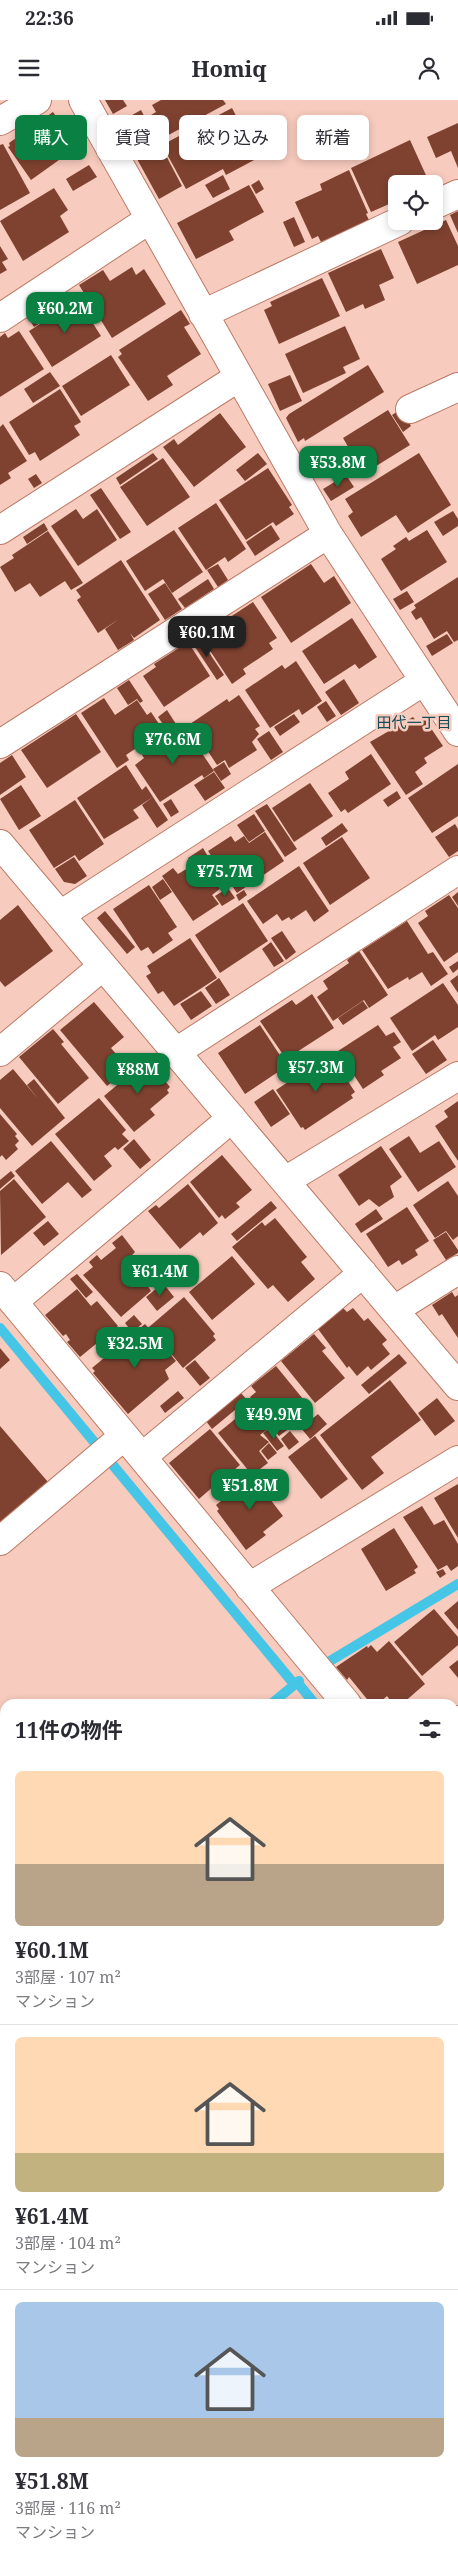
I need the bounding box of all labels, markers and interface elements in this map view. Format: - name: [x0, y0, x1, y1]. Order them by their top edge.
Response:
- text: 22:36: [25, 5, 74, 31]
- text: Homiq: [191, 53, 267, 83]
- icon: menu: [15, 54, 43, 82]
- icon: person: [415, 54, 443, 82]
- chip: 購入: [15, 115, 87, 160]
- chip: 賃貸: [97, 115, 169, 160]
- chip: 絞り込み: [179, 115, 287, 160]
- chip: 新着: [297, 115, 369, 160]
- map controls: [388, 175, 443, 230]
- button: locate: [388, 175, 443, 230]
- pin: ¥60.2M: [24, 292, 106, 334]
- text: ¥60.2M: [37, 297, 93, 319]
- pin: ¥53.8M: [297, 446, 379, 488]
- text: ¥53.8M: [310, 451, 366, 473]
- pin: ¥60.1M: [166, 616, 248, 658]
- text: ¥60.1M: [179, 621, 235, 643]
- district label: 田代一丁目: [376, 712, 452, 732]
- pin: ¥76.6M: [132, 722, 214, 765]
- text: ¥76.6M: [145, 728, 201, 750]
- pin: ¥75.7M: [184, 854, 266, 897]
- text: ¥75.7M: [197, 860, 253, 882]
- pin: ¥57.3M: [275, 1050, 357, 1093]
- pin: ¥88M: [108, 1052, 168, 1095]
- text: ¥57.3M: [288, 1056, 344, 1078]
- text: ¥88M: [117, 1058, 159, 1080]
- pin: ¥61.4M: [119, 1254, 201, 1297]
- text: ¥61.4M: [132, 1260, 188, 1282]
- pin: ¥32.5M: [94, 1326, 176, 1369]
- text: ¥32.5M: [107, 1332, 163, 1354]
- pin: ¥49.9M: [233, 1398, 315, 1440]
- text: ¥49.9M: [246, 1403, 302, 1425]
- pin: ¥51.8M: [209, 1468, 291, 1511]
- text: ¥51.8M: [222, 1474, 278, 1496]
- icon: filters: [416, 1715, 444, 1743]
- text: 11件の物件: [15, 1716, 123, 1744]
- icon: home: [185, 1804, 275, 1894]
- text: ¥60.1M: [15, 1936, 89, 1964]
- text: 3部屋 · 107 m²: [15, 1966, 121, 1988]
- text: マンション: [15, 1990, 95, 2012]
- icon: home: [185, 2069, 275, 2159]
- text: ¥61.4M: [15, 2202, 89, 2230]
- text: 3部屋 · 104 m²: [15, 2232, 121, 2254]
- text: マンション: [15, 2256, 95, 2278]
- icon: home: [185, 2334, 275, 2424]
- text: ¥51.8M: [15, 2467, 89, 2495]
- text: 3部屋 · 116 m²: [15, 2497, 121, 2519]
- text: マンション: [15, 2521, 95, 2543]

